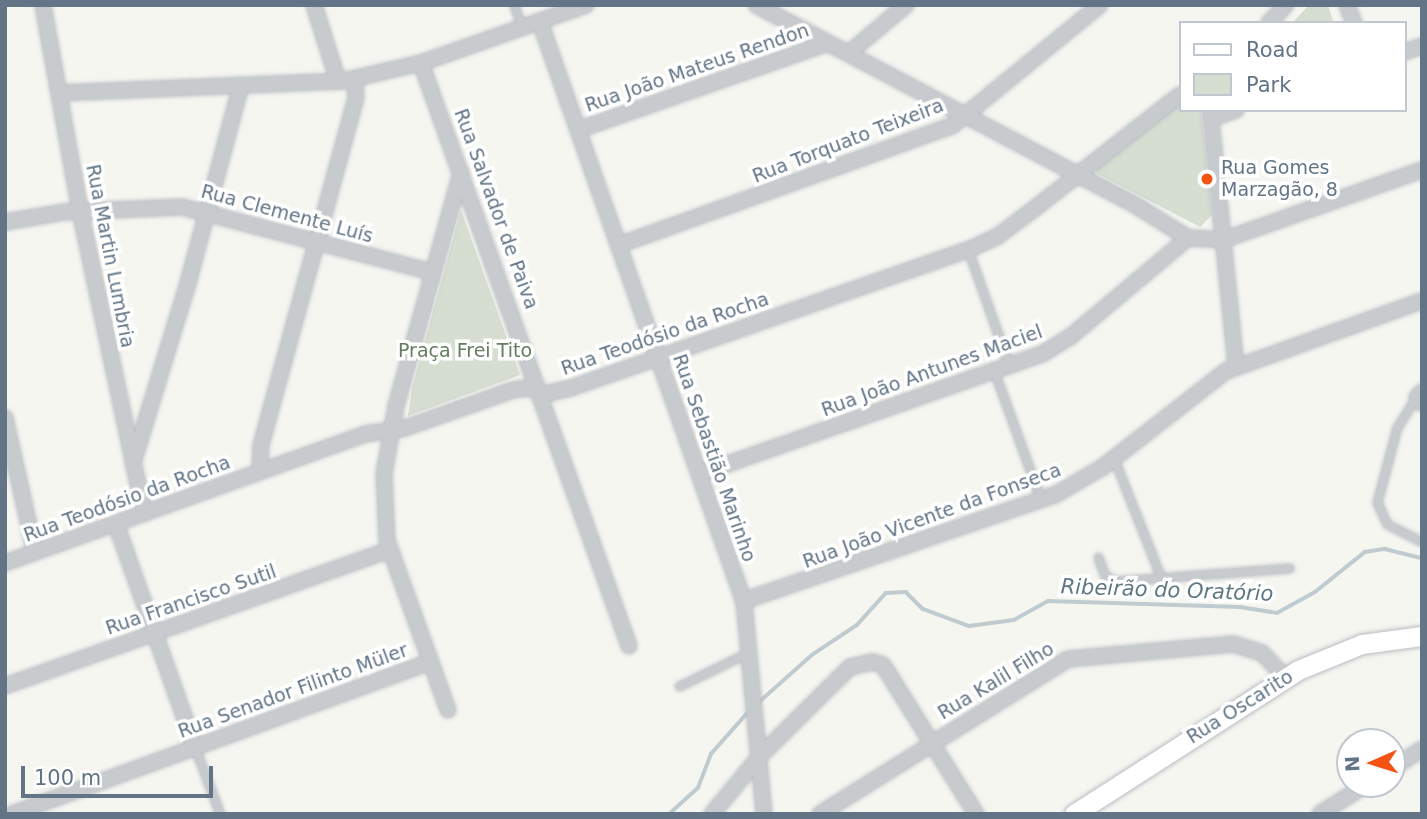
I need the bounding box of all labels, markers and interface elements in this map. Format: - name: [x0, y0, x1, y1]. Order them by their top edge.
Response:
- street label: Rua João Mateus Rendon: [582, 19, 812, 117]
- legend: [1178, 21, 1406, 112]
- text: Road: [1246, 38, 1299, 62]
- text: Park: [1246, 73, 1291, 97]
- street label: Rua Torquato Teixeira: [749, 94, 947, 188]
- street label: Rua Salvador de Paiva: [449, 106, 543, 312]
- place label: Rua Gomes Marzagão, 8: [1221, 157, 1338, 201]
- street label: Rua Martin Lumbria: [81, 162, 139, 350]
- marker: Rua Gomes Marzagão, 8: [1199, 171, 1215, 187]
- street label: Rua Clemente Luís: [198, 180, 376, 248]
- street label: Rua Teodósio da Rocha: [558, 288, 772, 380]
- street label: Rua João Antunes Maciel: [818, 320, 1046, 422]
- park label: Praça Frei Tito: [398, 340, 532, 362]
- street label: Rua Sebastião Marinho: [668, 351, 760, 565]
- street label: Rua Teodósio da Rocha: [21, 451, 233, 547]
- street label: Rua João Vicente da Fonseca: [800, 459, 1064, 573]
- street label: Rua Francisco Sutil: [103, 560, 279, 640]
- water label: Ribeirão do Oratório: [1060, 574, 1274, 606]
- street label: Rua Kalil Filho: [934, 637, 1058, 725]
- street label: Rua Senador Filinto Müler: [175, 639, 411, 743]
- street label: Rua Oscarito: [1183, 665, 1297, 749]
- north arrow: [1336, 728, 1406, 798]
- scale bar: [24, 752, 217, 796]
- text: N: [1341, 755, 1363, 773]
- text: 100 m: [34, 766, 101, 790]

